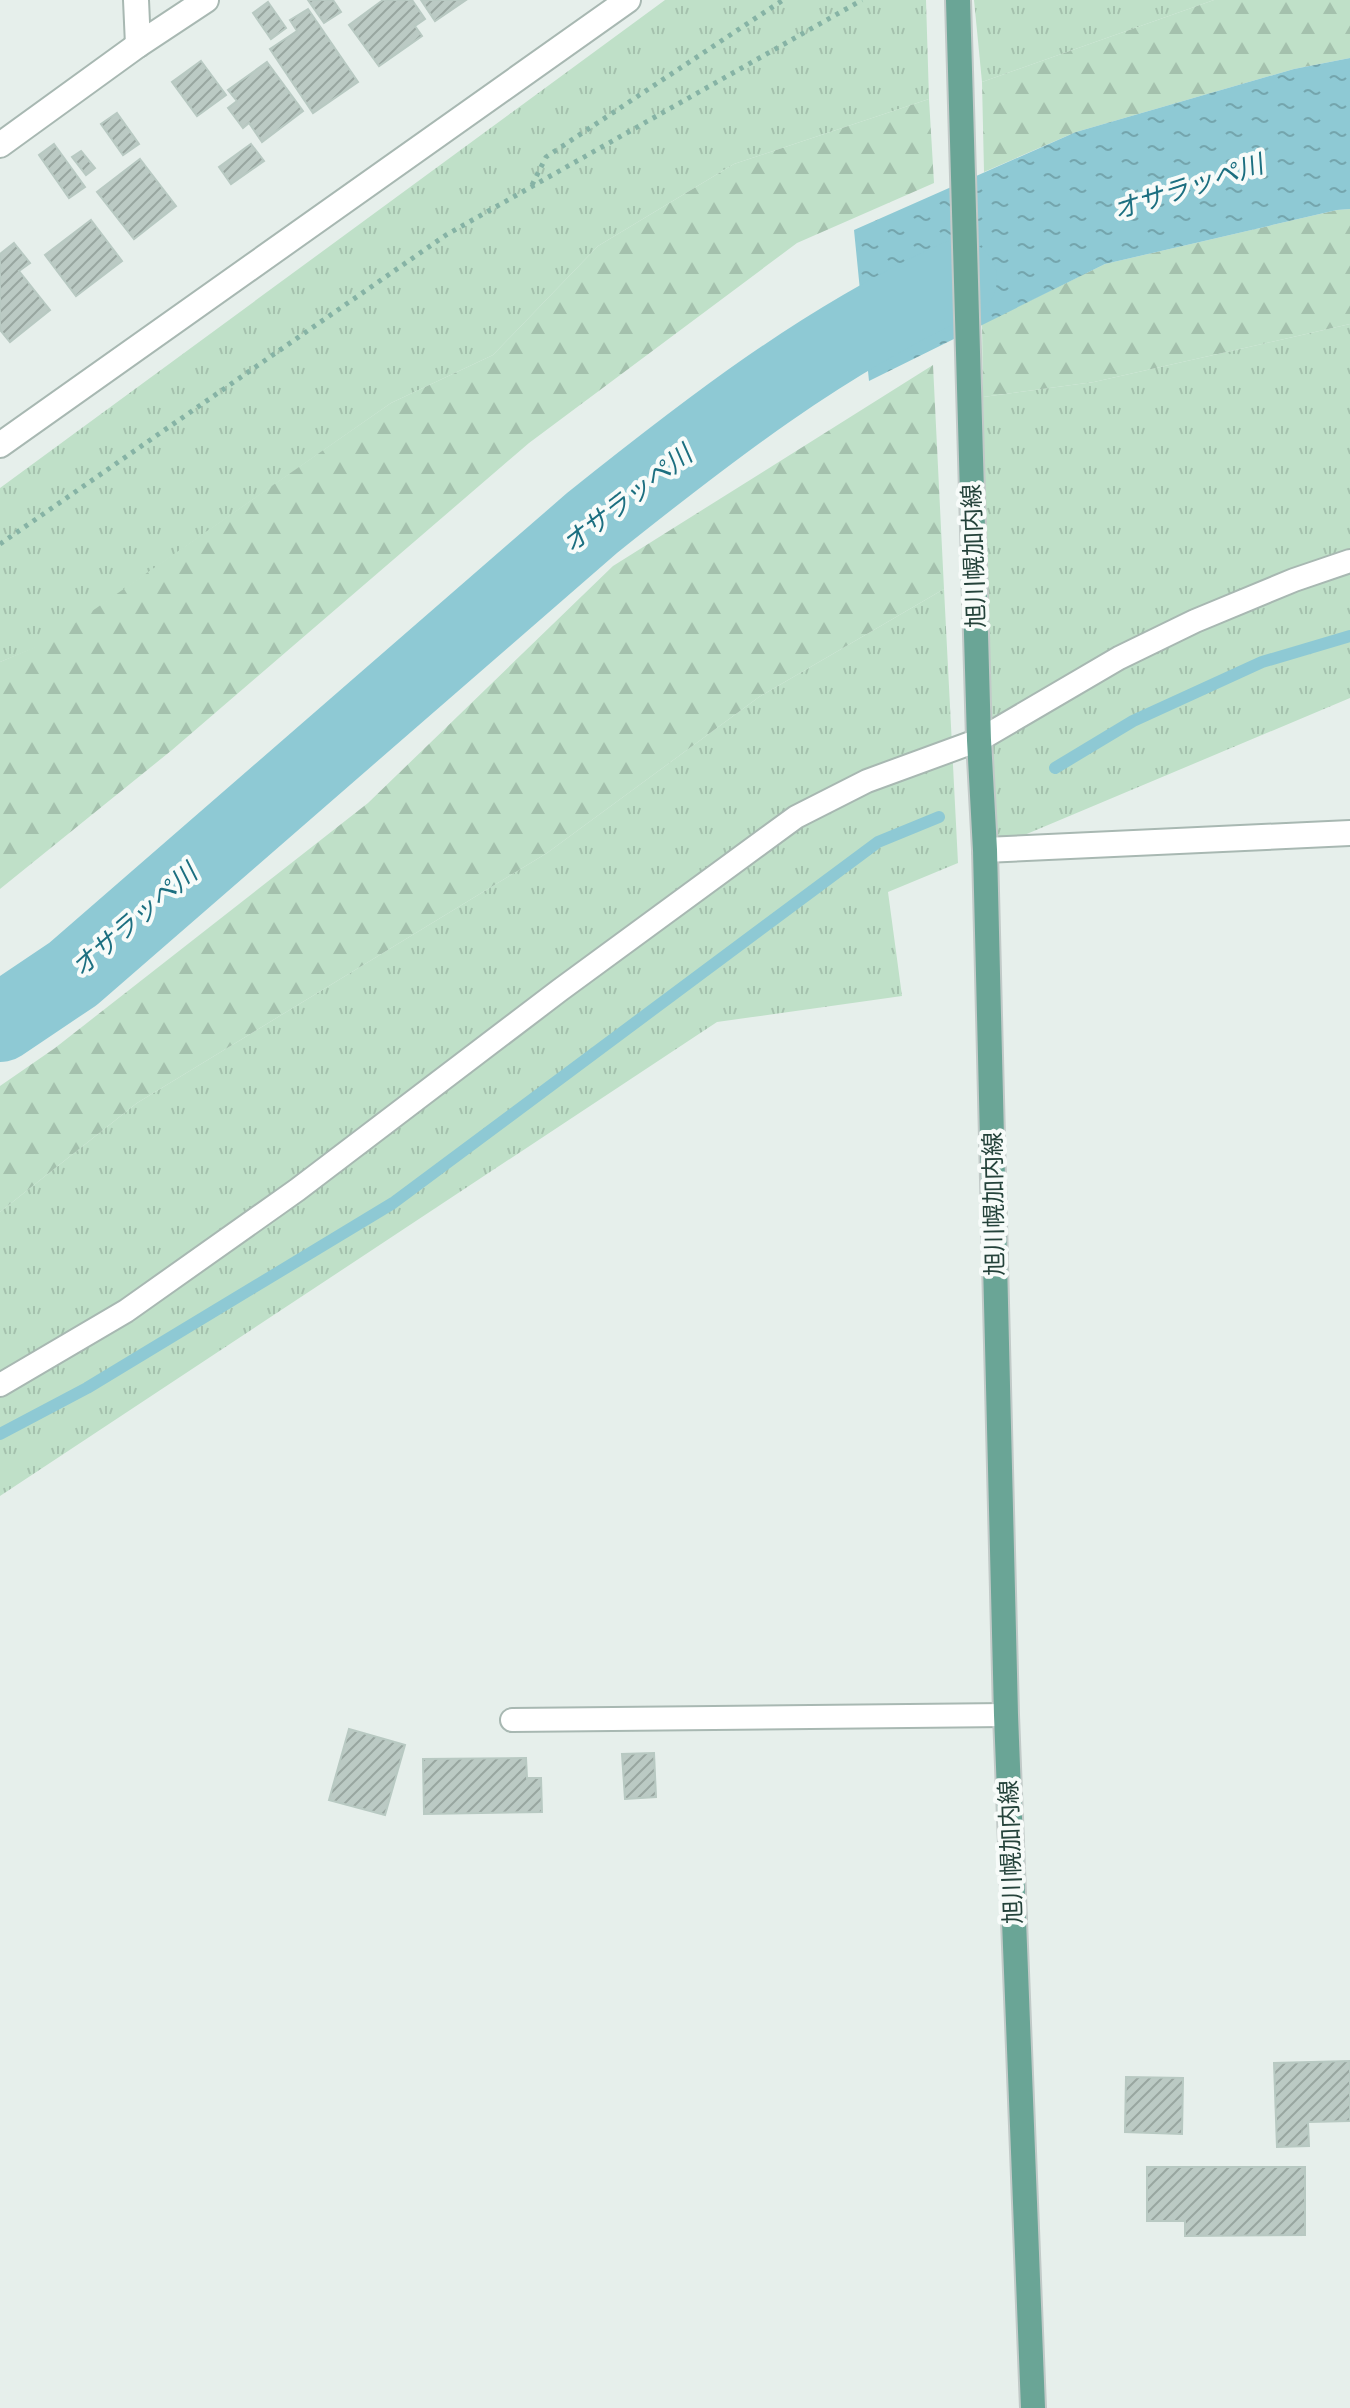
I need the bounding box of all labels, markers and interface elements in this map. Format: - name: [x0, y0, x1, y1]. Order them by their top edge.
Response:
- water label: オサラッペ川: [1109, 146, 1269, 224]
- water label: オサラッペ川: [555, 436, 699, 558]
- street label: 旭川幌加内線: [955, 484, 990, 629]
- water label: オサラッペ川: [64, 854, 204, 982]
- street label: 旭川幌加内線: [977, 1132, 1008, 1276]
- street label: 旭川幌加内線: [992, 1780, 1027, 1925]

